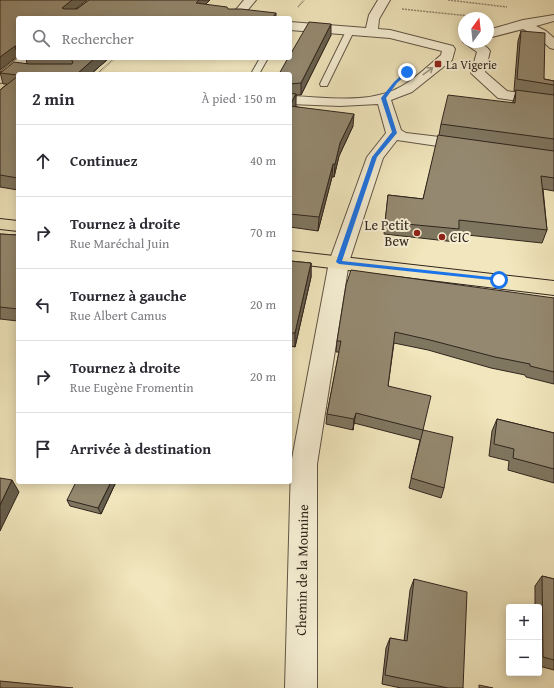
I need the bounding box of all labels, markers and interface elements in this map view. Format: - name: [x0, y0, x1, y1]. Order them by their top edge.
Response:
- north arrow: [458, 12, 494, 48]
- search box: [16, 16, 292, 60]
- icon: search: [30, 27, 52, 49]
- text: Rechercher: [62, 28, 134, 49]
- place label: La Vigerie: [446, 56, 497, 73]
- marker: La Vigerie: [433, 59, 443, 69]
- route end: [398, 63, 416, 81]
- one-way arrow: [422, 67, 433, 75]
- text: 2 min: [32, 86, 74, 111]
- text: À pied · 150 m: [201, 89, 276, 108]
- icon: ahead: [32, 150, 54, 172]
- text: Continuez: [70, 150, 138, 171]
- text: 40 m: [250, 151, 276, 170]
- text: Tournez à droite: [70, 213, 180, 234]
- place label: Le Petit Bew: [365, 215, 409, 251]
- icon: right: [32, 222, 54, 244]
- text: 70 m: [250, 223, 276, 242]
- place label: CIC: [450, 227, 470, 247]
- marker: Le Petit Bew: [412, 228, 422, 238]
- marker: CIC: [437, 232, 447, 242]
- text: Rue Maréchal Juin: [70, 234, 169, 253]
- route start: [490, 271, 508, 289]
- text: Tournez à gauche: [70, 285, 187, 306]
- icon: left: [32, 294, 54, 316]
- text: 20 m: [250, 295, 276, 314]
- text: Rue Albert Camus: [70, 306, 167, 325]
- text: Tournez à droite: [70, 357, 180, 378]
- icon: right: [32, 366, 54, 388]
- text: 20 m: [250, 367, 276, 386]
- text: Rue Eugène Fromentin: [70, 378, 194, 397]
- icon: arrive: [32, 438, 54, 460]
- text: Arrivée à destination: [70, 438, 211, 459]
- street label: Chemin de la Mounine: [291, 504, 313, 636]
- map controls: [506, 604, 542, 676]
- button: +: [506, 604, 542, 640]
- button: −: [506, 640, 542, 676]

